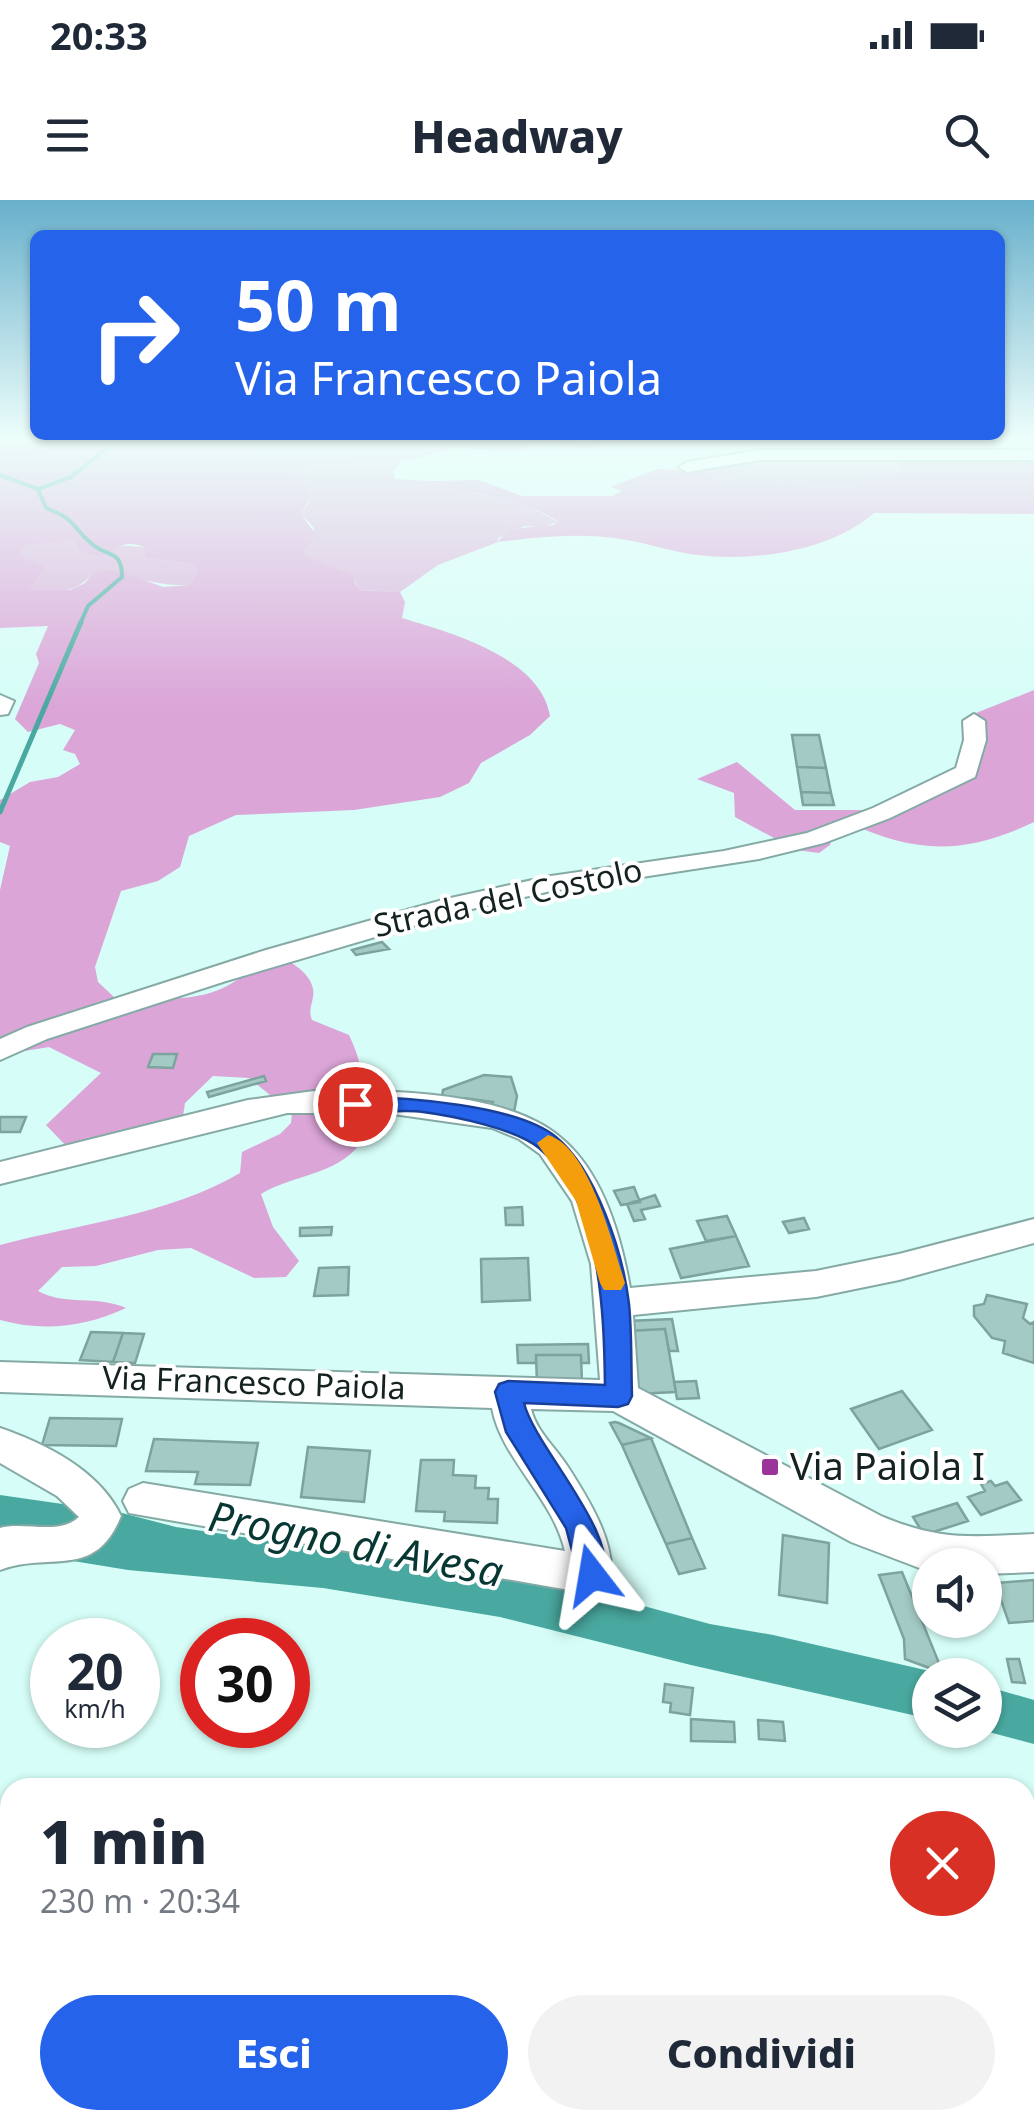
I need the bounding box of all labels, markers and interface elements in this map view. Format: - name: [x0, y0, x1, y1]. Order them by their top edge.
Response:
- text: 20:33: [50, 9, 148, 61]
- text: Headway: [411, 105, 623, 166]
- icon: menu: [40, 108, 95, 163]
- icon: search: [939, 108, 994, 163]
- text: 50 m: [235, 256, 402, 352]
- icon: right: [70, 270, 200, 400]
- text: Via Francesco Paiola: [235, 347, 662, 408]
- street label: Strada del Costolo: [370, 847, 646, 946]
- pin: [313, 1062, 398, 1147]
- icon: arrive: [328, 1077, 383, 1132]
- street label: Via Francesco Paiola: [102, 1355, 406, 1408]
- place label: Via Paiola I: [790, 1439, 985, 1491]
- marker: Via Paiola I: [759, 1456, 781, 1478]
- water label: Progno di Avesa: [204, 1486, 509, 1599]
- position arrow: [540, 1523, 644, 1627]
- map controls: [912, 1548, 1002, 1748]
- button: sound: [912, 1548, 1002, 1638]
- speed limit sign: 30: [180, 1618, 310, 1748]
- text: 20: [66, 1637, 124, 1705]
- button: layers: [912, 1658, 1002, 1748]
- text: km/h: [64, 1691, 126, 1725]
- text: 1 min: [40, 1800, 208, 1882]
- button: close: [890, 1811, 995, 1916]
- text: 230 m · 20:34: [40, 1879, 240, 1922]
- button: Esci: [40, 1995, 508, 2110]
- button: Condividi: [528, 1995, 995, 2110]

